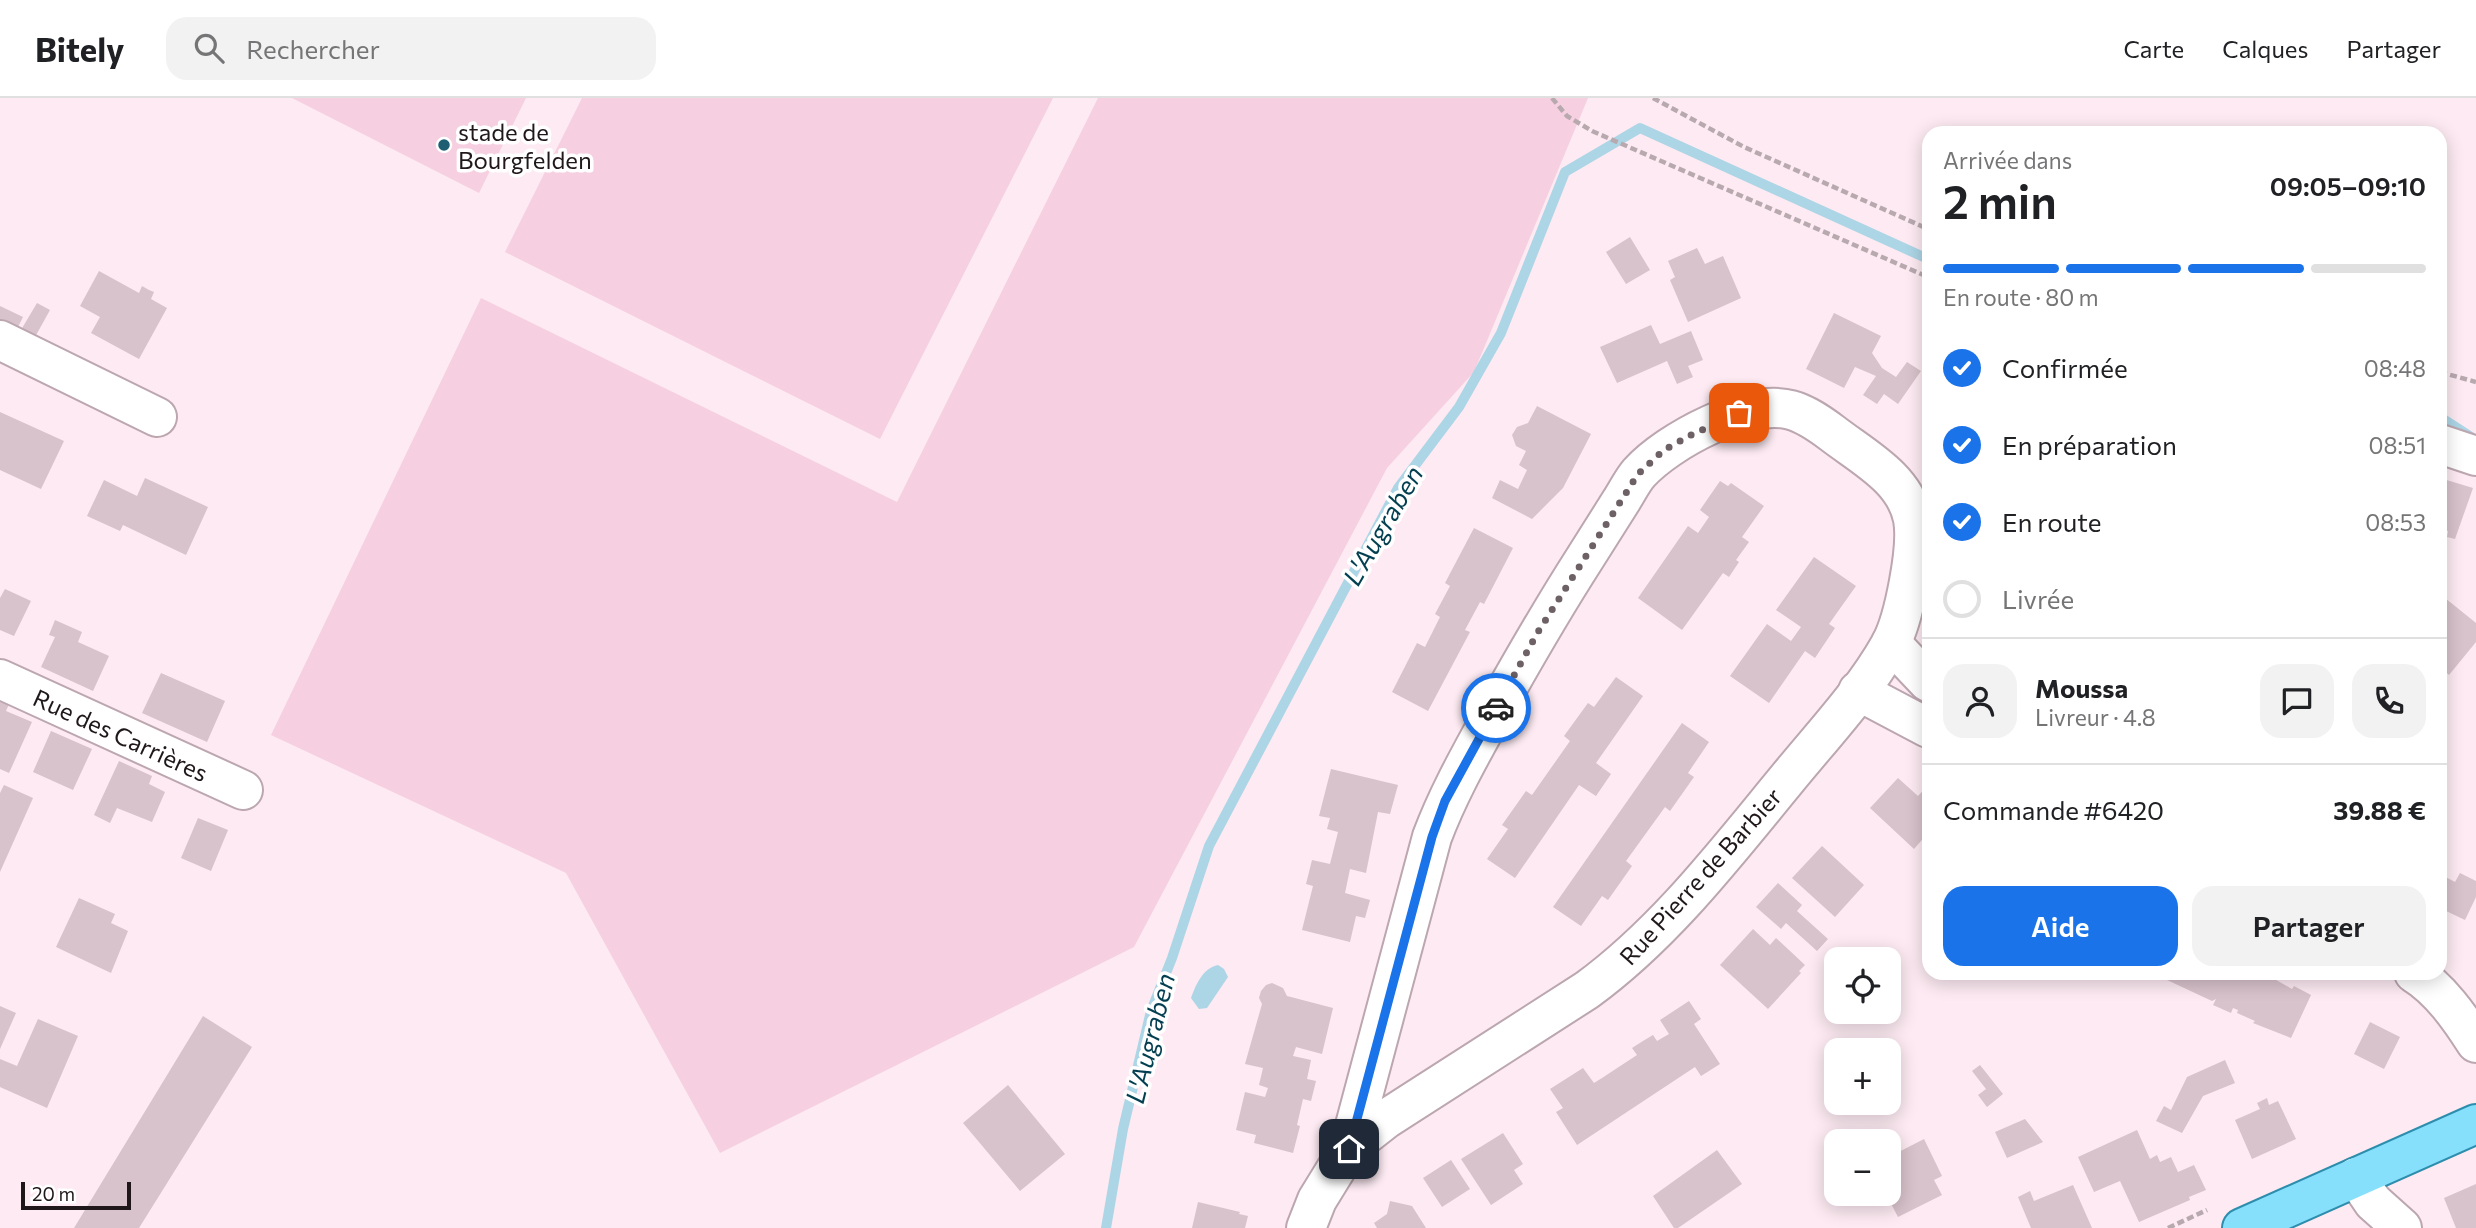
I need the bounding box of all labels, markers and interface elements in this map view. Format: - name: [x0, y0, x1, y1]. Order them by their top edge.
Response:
- search box: [166, 17, 656, 80]
- text: Bitely: [35, 28, 124, 69]
- icon: search: [190, 29, 228, 67]
- text: Rechercher: [246, 33, 380, 64]
- text: Carte: [2123, 34, 2184, 63]
- text: Calques: [2222, 34, 2308, 63]
- text: Partager: [2346, 34, 2441, 63]
- place label: stade de Bourgfelden: [458, 117, 592, 174]
- marker: stade de Bourgfelden: [436, 137, 452, 153]
- text: Arrivée dans: [1943, 146, 2072, 174]
- text: 09:05–09:10: [2270, 170, 2426, 201]
- text: 2 min: [1943, 172, 2057, 228]
- text: En route · 80 m: [1943, 283, 2099, 311]
- icon: check: [1943, 349, 1981, 387]
- text: Confirmée: [2002, 352, 2128, 383]
- text: 08:48: [2364, 354, 2426, 382]
- pin: [1709, 383, 1769, 443]
- icon: bag: [1720, 394, 1758, 432]
- icon: check: [1943, 426, 1981, 464]
- text: En préparation: [2002, 429, 2177, 460]
- text: 08:51: [2369, 431, 2426, 459]
- water label: L'Augraben: [1335, 460, 1429, 590]
- icon: check: [1943, 503, 1981, 541]
- text: En route: [2002, 506, 2102, 537]
- text: 08:53: [2365, 508, 2426, 536]
- text: Livrée: [2002, 583, 2074, 614]
- button: person: [1943, 664, 2017, 738]
- button: chat: [2260, 664, 2334, 738]
- button: phone: [2352, 664, 2426, 738]
- text: Moussa: [2035, 672, 2128, 703]
- courier: [1461, 673, 1531, 743]
- street label: Rue des Carrières: [29, 682, 213, 787]
- icon: car: [1477, 689, 1515, 727]
- text: Livreur · 4.8: [2035, 703, 2156, 731]
- street label: Rue Pierre de Barbier: [1613, 781, 1787, 970]
- text: Commande #6420: [1943, 794, 2164, 825]
- text: 39.88 €: [2333, 794, 2426, 825]
- button: Aide: [1943, 886, 2178, 966]
- button: Partager: [2192, 886, 2426, 966]
- map controls: [1824, 947, 1901, 1206]
- button: locate: [1824, 947, 1901, 1024]
- water label: L'Augraben: [1118, 970, 1180, 1106]
- button: +: [1824, 1038, 1901, 1115]
- pin: [1319, 1119, 1379, 1179]
- button: −: [1824, 1129, 1901, 1206]
- icon: home: [1330, 1130, 1368, 1168]
- scale bar: [21, 1179, 131, 1211]
- text: 20 m: [32, 1182, 75, 1205]

